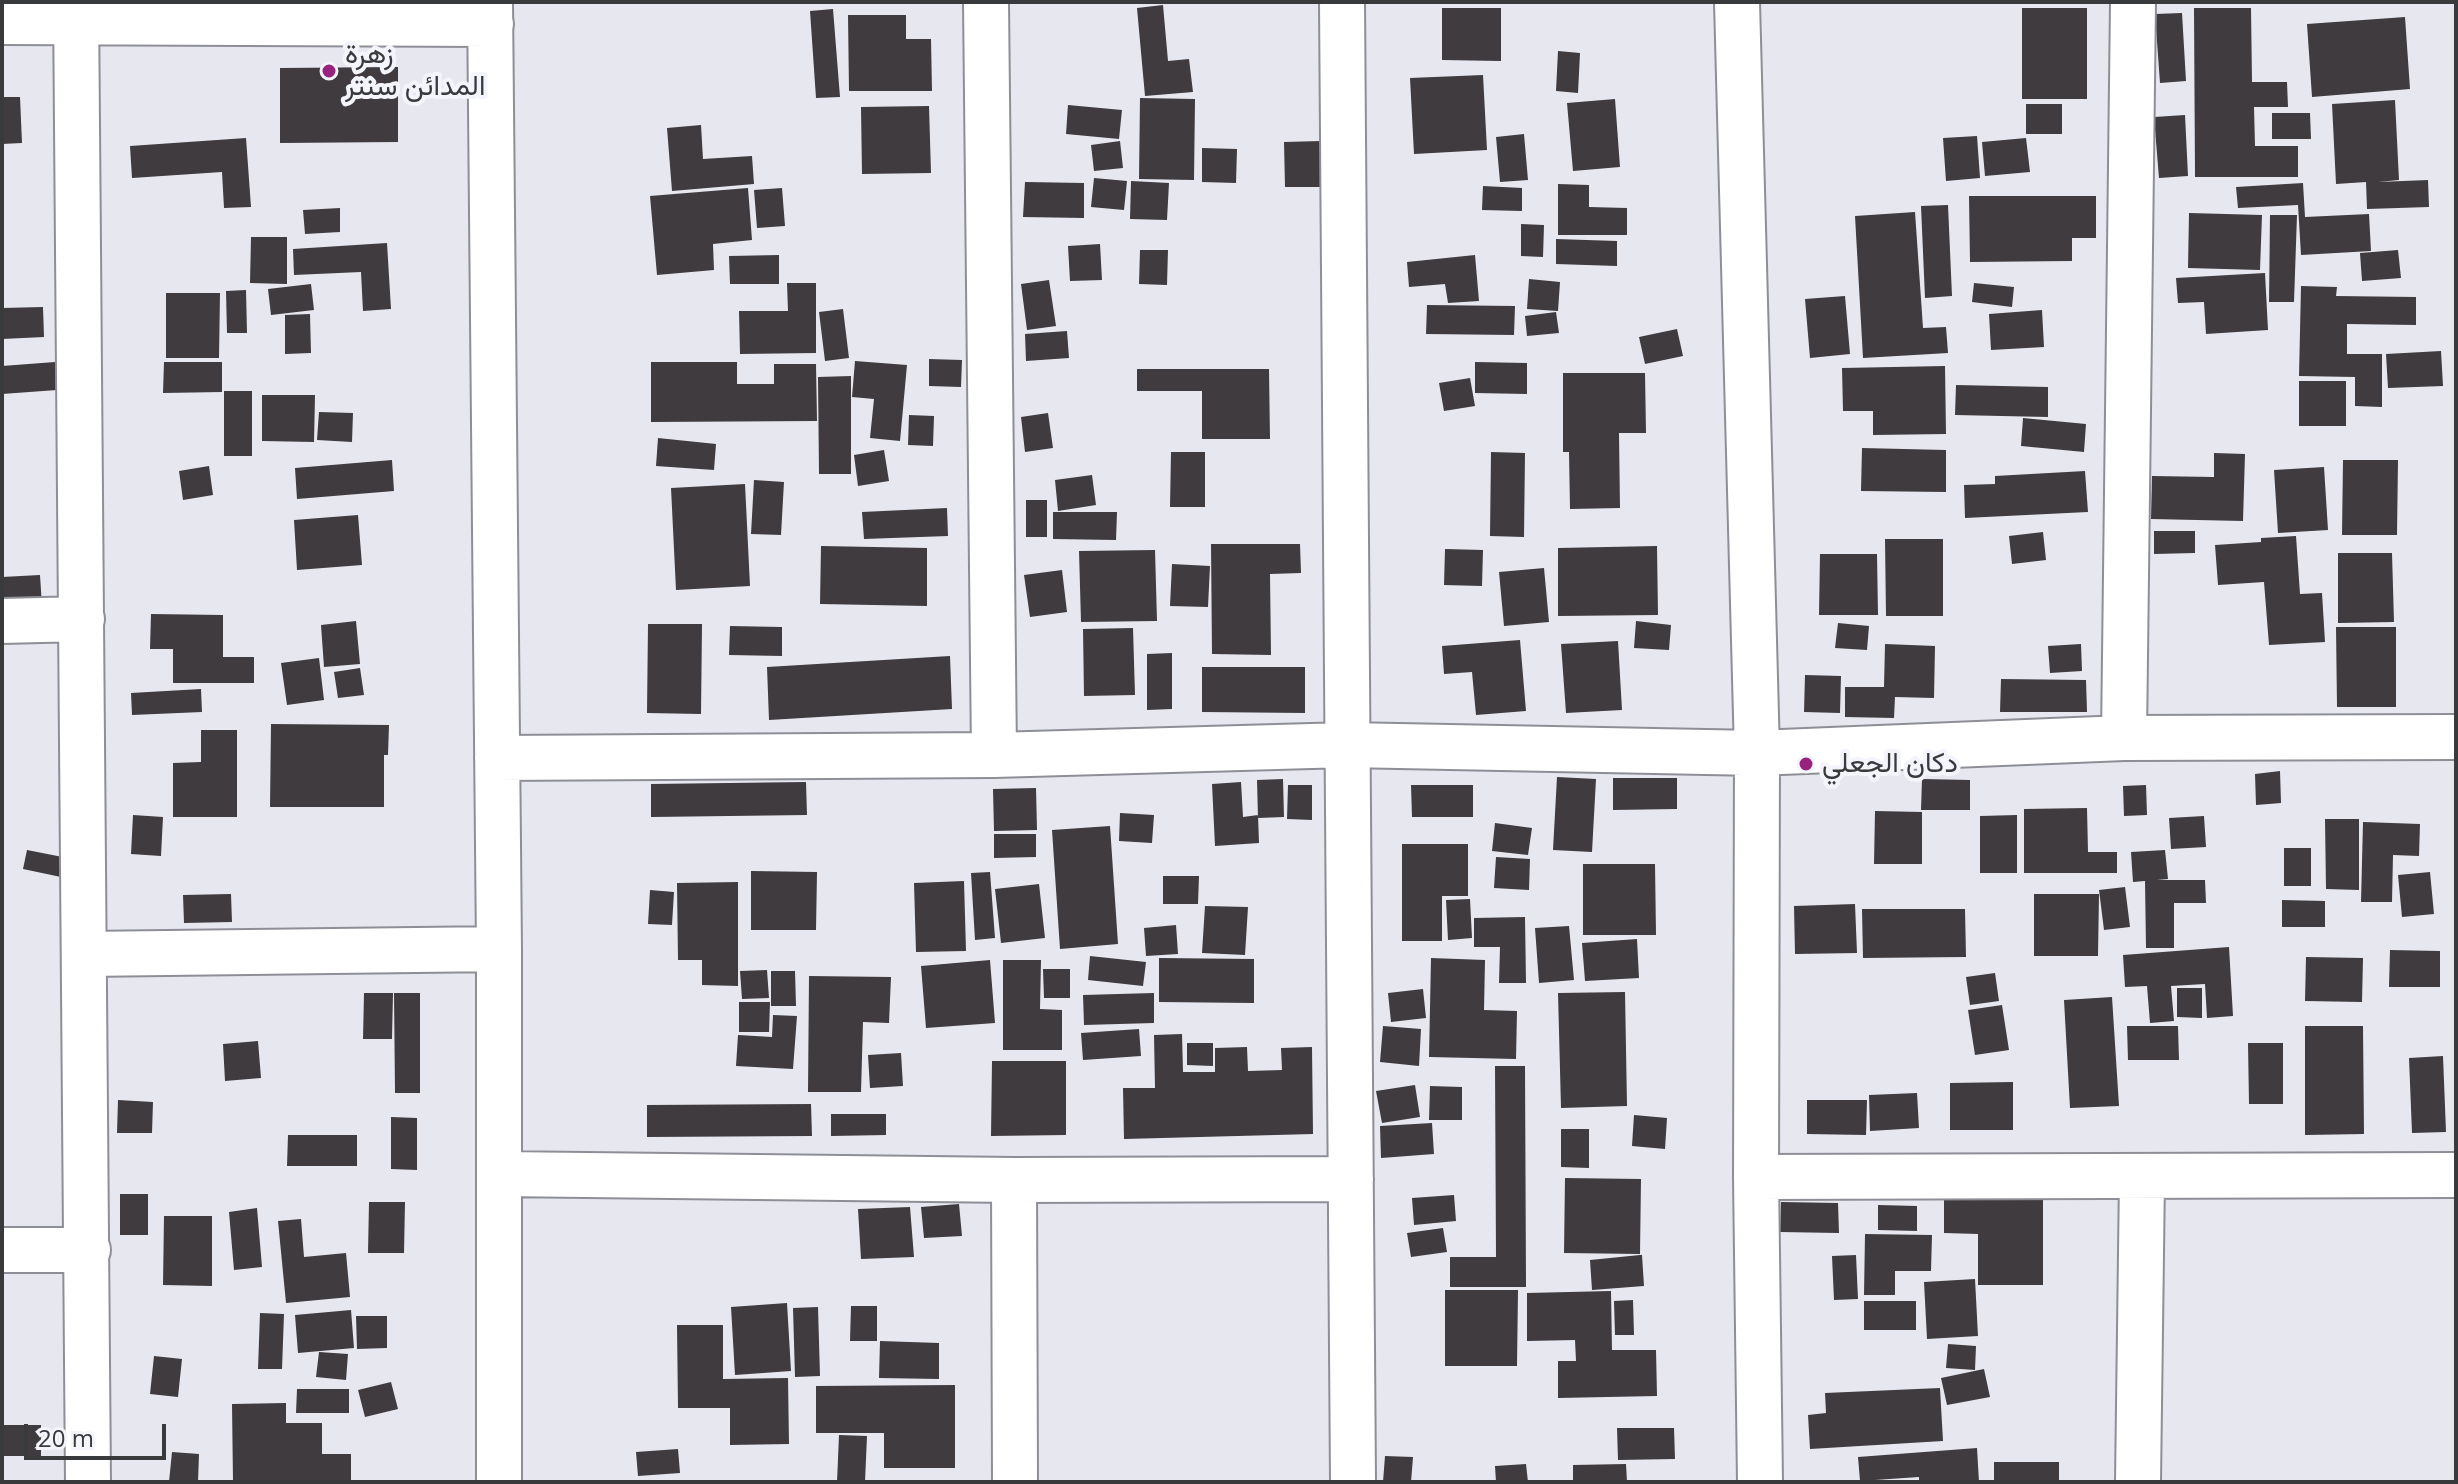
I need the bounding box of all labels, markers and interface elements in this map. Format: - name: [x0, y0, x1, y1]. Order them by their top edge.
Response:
- place label: زهرة المدائن سنتر: [345, 38, 485, 104]
- marker: زهرة المدائن سنتر: [320, 62, 338, 80]
- place label: دكان الجعلي: [1822, 747, 1958, 781]
- marker: دكان الجعلي: [1797, 755, 1815, 773]
- scale bar: [28, 1408, 170, 1458]
- text: 20 m: [38, 1421, 94, 1454]

